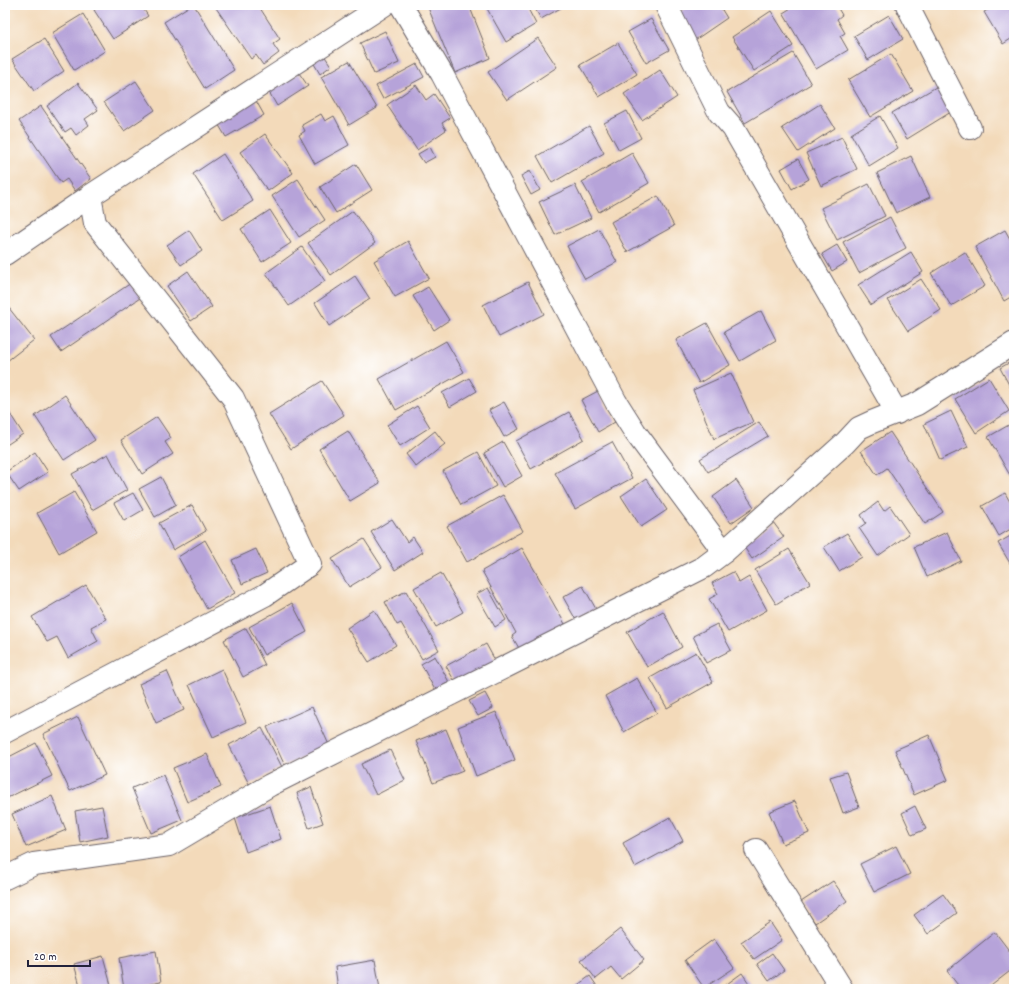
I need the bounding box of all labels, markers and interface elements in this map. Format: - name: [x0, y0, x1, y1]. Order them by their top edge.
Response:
- scale bar: [28, 942, 90, 968]
- text: 20 m: [34, 949, 57, 966]

